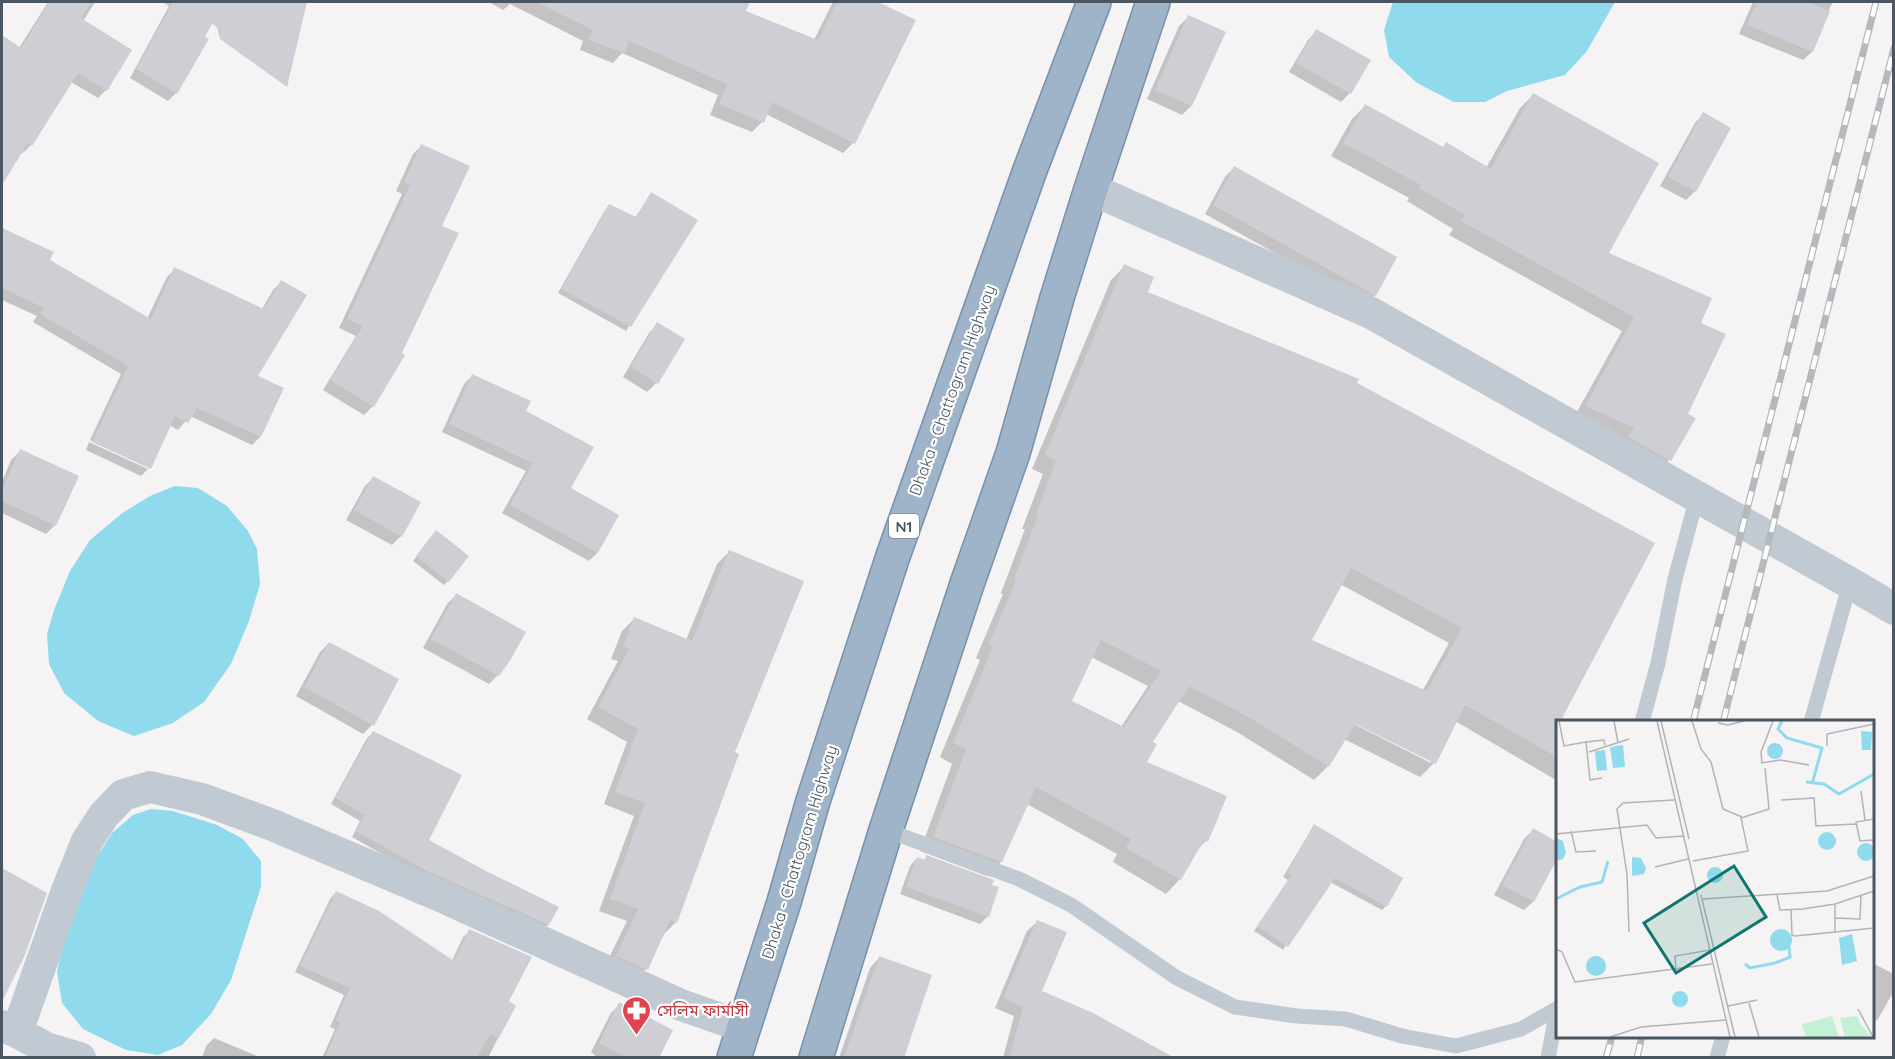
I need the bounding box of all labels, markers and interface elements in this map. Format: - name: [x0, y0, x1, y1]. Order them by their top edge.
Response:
- street label: Dhaka - Chattogram Highway: [905, 282, 999, 498]
- road number: N1: [889, 514, 919, 538]
- inset map: [1556, 720, 1874, 1038]
- street label: Dhaka - Chattogram Highway: [757, 743, 841, 961]
- pharmacy icon: সেলিম ফার্মাসী: [620, 994, 652, 1036]
- place label: সেলিম ফার্মাসী: [657, 1000, 749, 1020]

